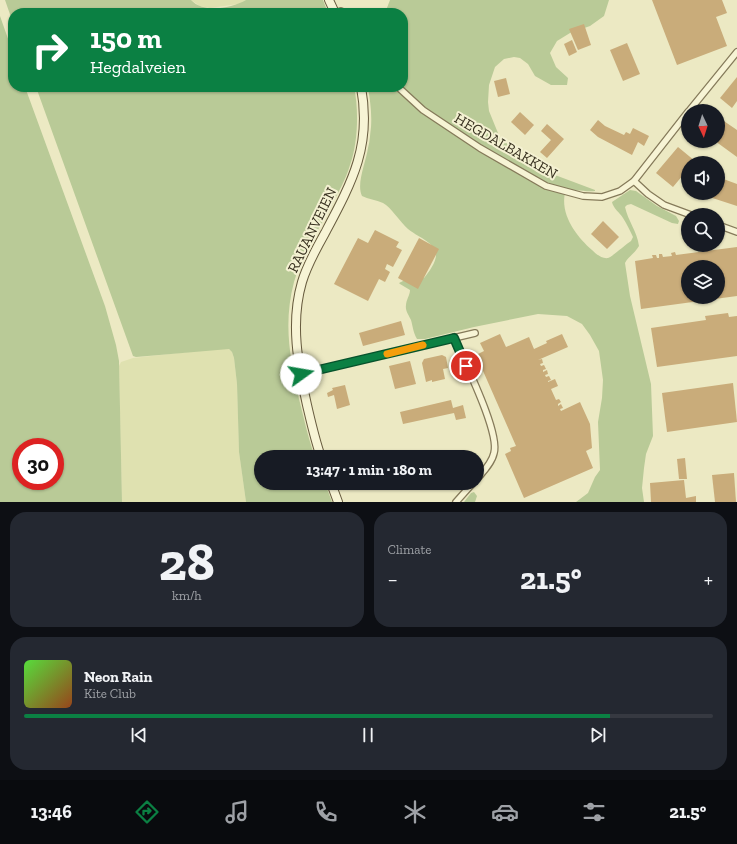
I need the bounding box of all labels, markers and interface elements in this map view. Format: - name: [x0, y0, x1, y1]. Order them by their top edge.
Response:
- text: 150 m: [90, 22, 162, 55]
- icon: right: [24, 24, 76, 76]
- text: Hegdalveien: [90, 56, 186, 78]
- north arrow: [681, 104, 725, 148]
- map controls: [681, 104, 725, 304]
- street label: HEGDALBAKKEN: [451, 109, 561, 183]
- button: sound: [681, 156, 725, 200]
- street label: RAUANVEIEN: [284, 184, 340, 276]
- button: search: [681, 208, 725, 252]
- button: layers: [681, 260, 725, 304]
- pin: [449, 349, 483, 383]
- position arrow: [280, 353, 322, 395]
- icon: arrive: [455, 355, 477, 377]
- speed limit sign: 30: [12, 438, 64, 490]
- text: 13:47 · 1 min · 180 m: [306, 461, 432, 479]
- text: 28: [159, 531, 215, 593]
- text: Climate: [388, 542, 431, 557]
- text: 21.5°: [520, 561, 582, 597]
- text: −: [388, 566, 398, 593]
- text: +: [704, 566, 713, 593]
- text: km/h: [172, 588, 202, 603]
- text: Neon Rain: [84, 668, 152, 686]
- text: Kite Club: [84, 686, 136, 701]
- icon: previous: [128, 724, 150, 746]
- icon: pause: [357, 724, 379, 746]
- icon: next: [587, 724, 609, 746]
- icon: directions: [133, 798, 161, 826]
- icon: music: [223, 798, 251, 826]
- icon: phone: [312, 798, 340, 826]
- icon: climate: [401, 798, 429, 826]
- icon: car: [491, 798, 519, 826]
- icon: filters: [580, 798, 608, 826]
- text: 13:46: [31, 801, 72, 823]
- text: 21.5°: [669, 801, 706, 823]

